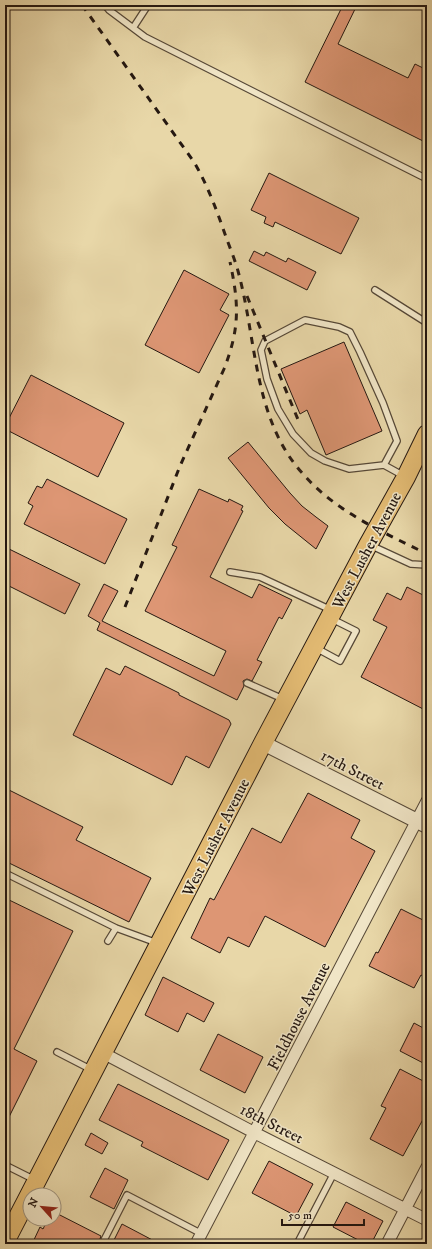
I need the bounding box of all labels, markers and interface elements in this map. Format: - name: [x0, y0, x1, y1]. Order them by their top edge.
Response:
- street label: West Lusher Avenue: [327, 488, 406, 613]
- street label: 17th Street: [317, 745, 388, 794]
- street label: West Lusher Avenue: [177, 775, 254, 901]
- street label: Fieldhouse Avenue: [263, 959, 335, 1074]
- street label: 18th Street: [236, 1099, 307, 1148]
- north arrow: [22, 1187, 62, 1227]
- text: N: [26, 1196, 42, 1210]
- scale bar: [282, 1201, 364, 1227]
- text: 50 m: [288, 1208, 312, 1223]

